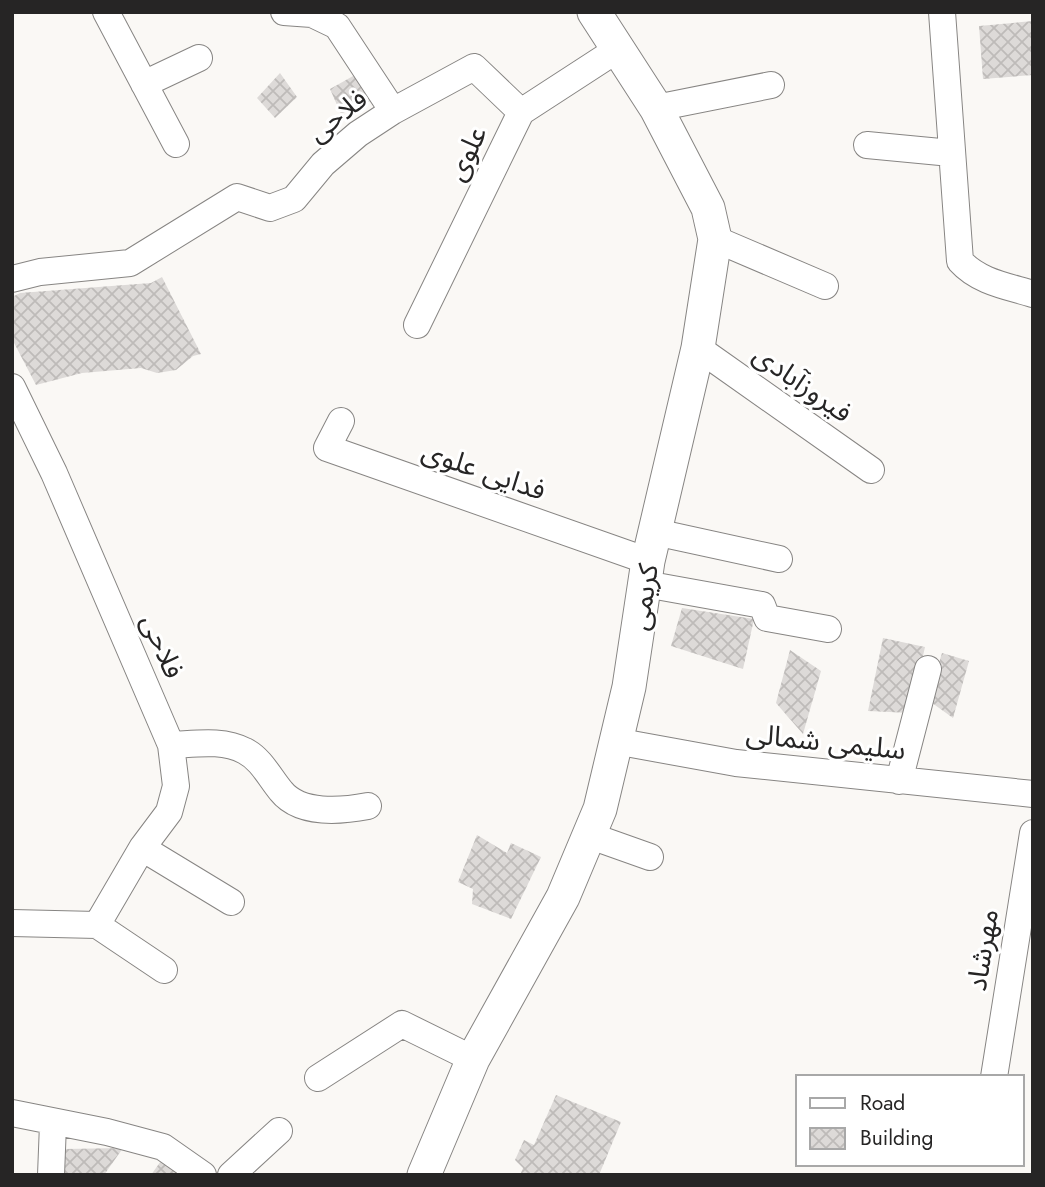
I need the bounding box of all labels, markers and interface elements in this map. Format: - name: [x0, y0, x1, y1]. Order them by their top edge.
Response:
- street label: فلاحی: [299, 79, 376, 152]
- street label: علوی: [436, 119, 497, 188]
- street label: فیروزآبادی: [745, 334, 861, 433]
- street label: فدایی علوی: [416, 430, 551, 511]
- street label: کریمی: [618, 560, 669, 633]
- street label: فلاحی: [131, 608, 194, 685]
- street label: سلیمی شمالی: [744, 713, 908, 770]
- street label: مهرشاد: [956, 906, 1009, 994]
- legend: [796, 1075, 1024, 1166]
- text: Road: [860, 1088, 905, 1118]
- text: Building: [860, 1123, 933, 1153]

